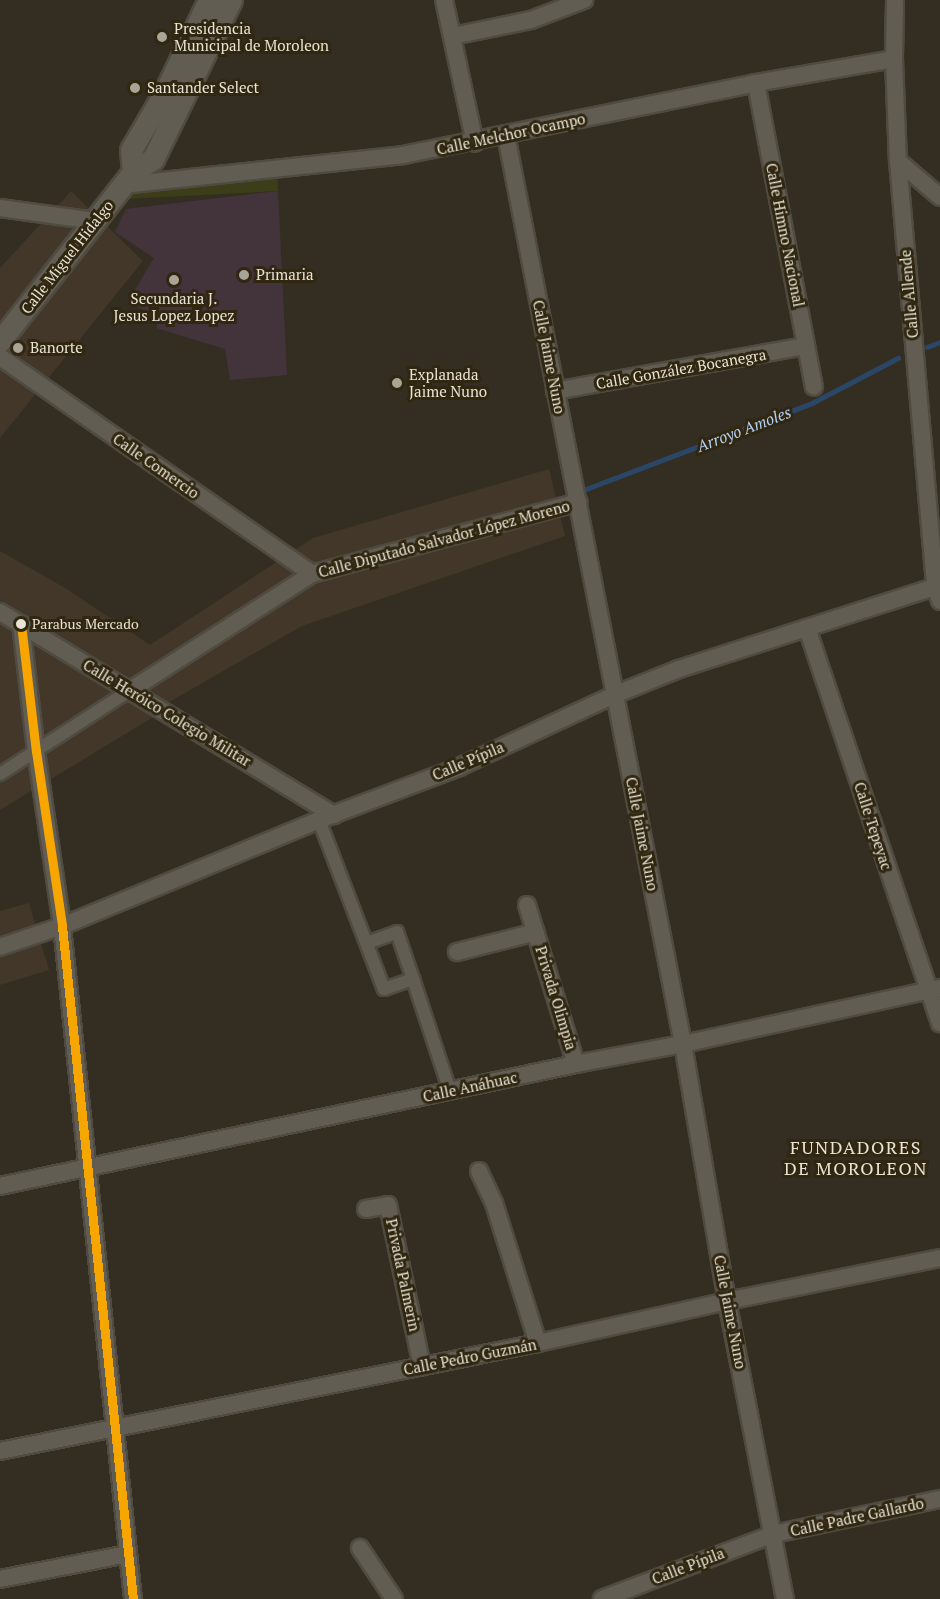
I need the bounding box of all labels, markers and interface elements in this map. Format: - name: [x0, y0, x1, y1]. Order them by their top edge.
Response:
- place label: Presidencia Municipal de Moroleon: [174, 19, 329, 54]
- marker: Presidencia Municipal de Moroleon: [155, 30, 169, 44]
- place label: Santander Select: [147, 79, 259, 97]
- marker: Santander Select: [128, 81, 142, 95]
- street label: Calle Melchor Ocampo: [435, 109, 587, 159]
- street label: Calle Himno Nacional: [762, 162, 808, 308]
- street label: Calle Miguel Hidalgo: [17, 197, 117, 317]
- street label: Calle Allende: [896, 249, 922, 339]
- place label: Primaria: [256, 266, 314, 284]
- marker: Primaria: [237, 268, 251, 282]
- marker: Secundaria J. Jesus Lopez Lopez: [167, 273, 181, 287]
- place label: Secundaria J. Jesus Lopez Lopez: [114, 289, 234, 324]
- street label: Calle Jaime Nuno: [529, 299, 569, 415]
- place label: Banorte: [30, 339, 83, 357]
- marker: Banorte: [11, 341, 25, 355]
- street label: Calle González Bocanegra: [594, 345, 768, 393]
- place label: Explanada Jaime Nuno: [409, 365, 487, 400]
- marker: Explanada Jaime Nuno: [390, 376, 404, 390]
- water label: Arroyo Amoles: [694, 402, 794, 456]
- street label: Calle Comercio: [109, 430, 203, 502]
- street label: Calle Diputado Salvador López Moreno: [316, 497, 572, 581]
- place label: Parabus Mercado: [32, 616, 139, 632]
- marker: Parabus Mercado: [15, 618, 27, 630]
- street label: Calle Heróico Colegio Militar: [80, 656, 254, 770]
- street label: Calle Pípila: [430, 738, 506, 784]
- street label: Calle Jaime Nuno: [622, 776, 662, 892]
- street label: Calle Tepeyac: [850, 780, 896, 872]
- street label: Privada Olimpia: [532, 944, 580, 1052]
- street label: Calle Anáhuac: [421, 1068, 519, 1106]
- district label: FUNDADORES DE MOROLEON: [784, 1137, 928, 1180]
- street label: Privada Palmerin: [382, 1217, 424, 1333]
- street label: Calle Jaime Nuno: [710, 1254, 750, 1370]
- street label: Calle Pedro Guzmán: [402, 1335, 538, 1379]
- street label: Calle Padre Gallardo: [789, 1494, 925, 1540]
- street label: Calle Pípila: [649, 1544, 727, 1588]

